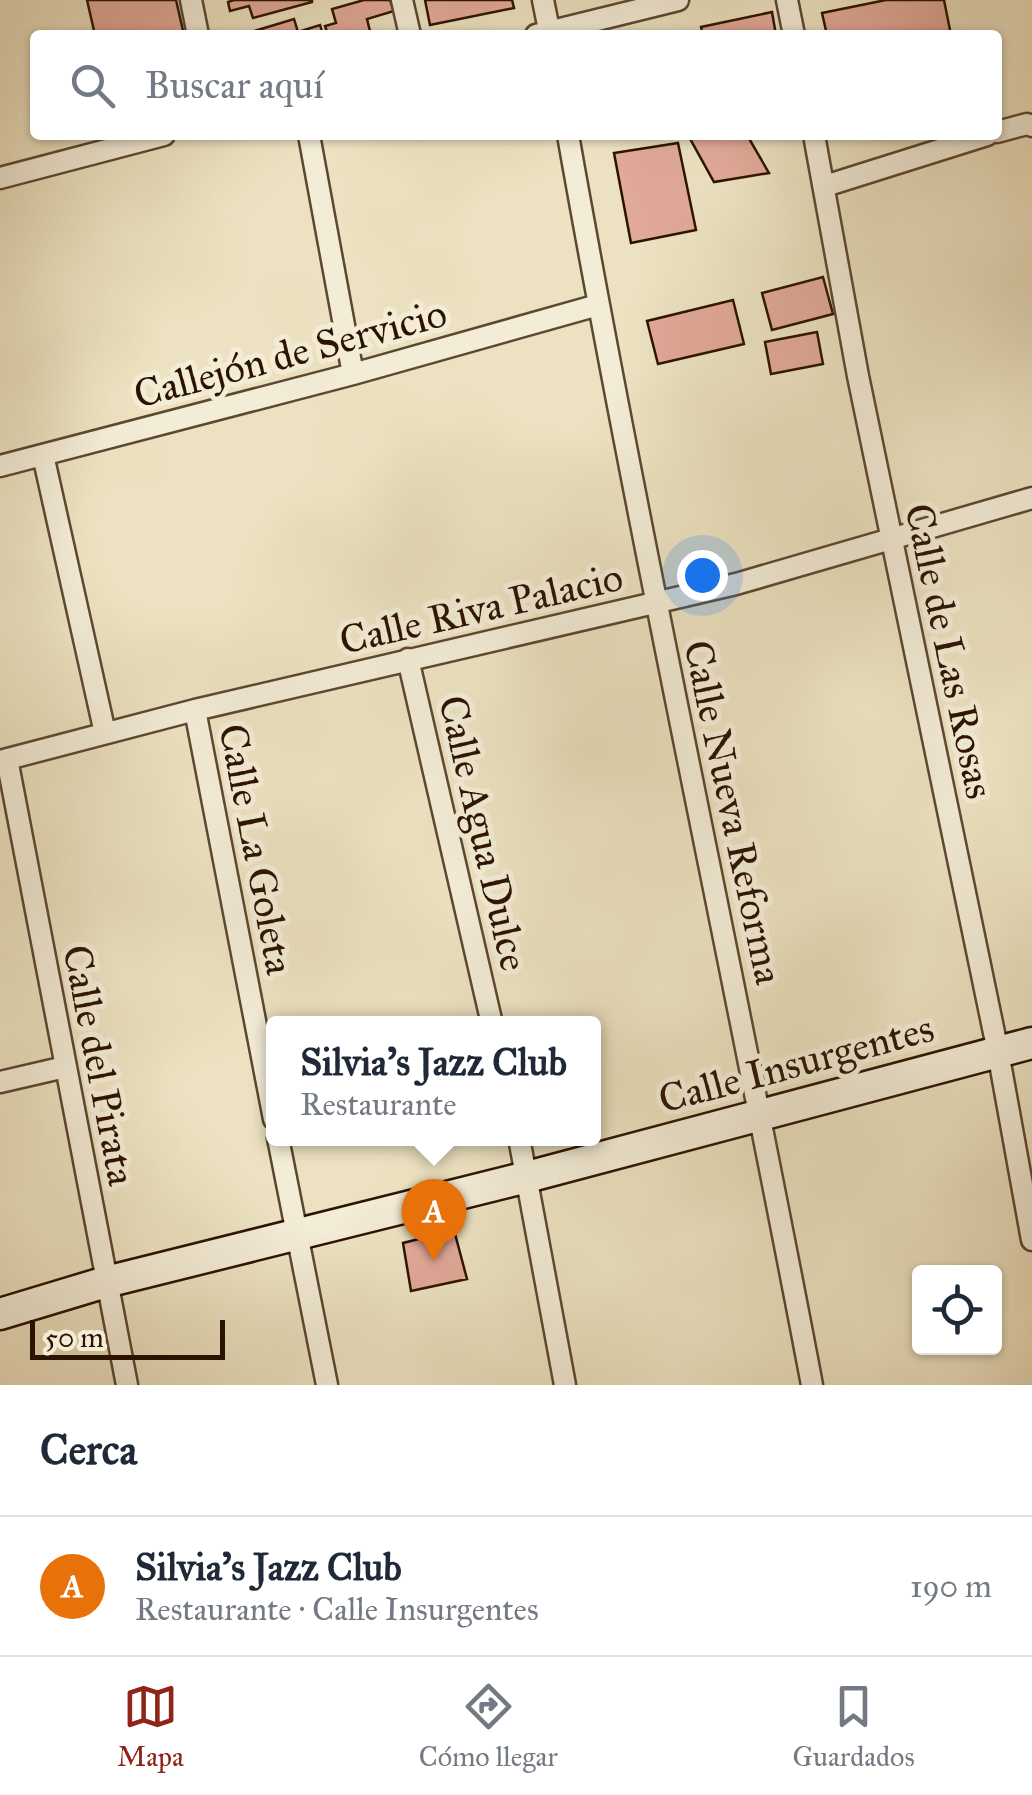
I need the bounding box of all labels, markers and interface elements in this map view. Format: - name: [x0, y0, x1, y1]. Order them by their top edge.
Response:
- search box: [30, 30, 1002, 140]
- icon: search: [65, 58, 120, 113]
- text: Buscar aquí: [145, 62, 324, 108]
- street label: Callejón de Servicio: [128, 288, 452, 419]
- street label: Calle de Las Rosas: [894, 499, 1005, 803]
- your location: [677, 550, 728, 601]
- street label: Calle Riva Palacio: [335, 552, 627, 665]
- street label: Calle Nueva Reforma: [673, 636, 794, 989]
- street label: Calle Agua Dulce: [428, 691, 539, 975]
- street label: Calle La Goleta: [208, 720, 305, 978]
- street label: Calle del Pirata: [52, 941, 147, 1190]
- street label: Calle Insurgentes: [653, 1003, 939, 1124]
- popup: [266, 1016, 601, 1146]
- text: Silvia's Jazz Club: [300, 1039, 567, 1085]
- text: Restaurante: [300, 1085, 457, 1124]
- pin: A: [402, 1178, 466, 1261]
- map controls: [912, 1265, 1002, 1355]
- button: locate: [912, 1265, 1002, 1355]
- scale bar: [30, 1315, 225, 1360]
- text: 50 m: [45, 1320, 104, 1355]
- text: Cerca: [40, 1424, 137, 1476]
- text: Silvia's Jazz Club: [135, 1544, 402, 1590]
- text: A: [62, 1567, 83, 1606]
- text: 190 m: [910, 1567, 992, 1606]
- text: Restaurante · Calle Insurgentes: [135, 1590, 539, 1629]
- tab: Mapa: [117, 1679, 184, 1774]
- tab: Cómo llegar: [419, 1679, 558, 1774]
- tab: Guardados: [793, 1679, 915, 1774]

